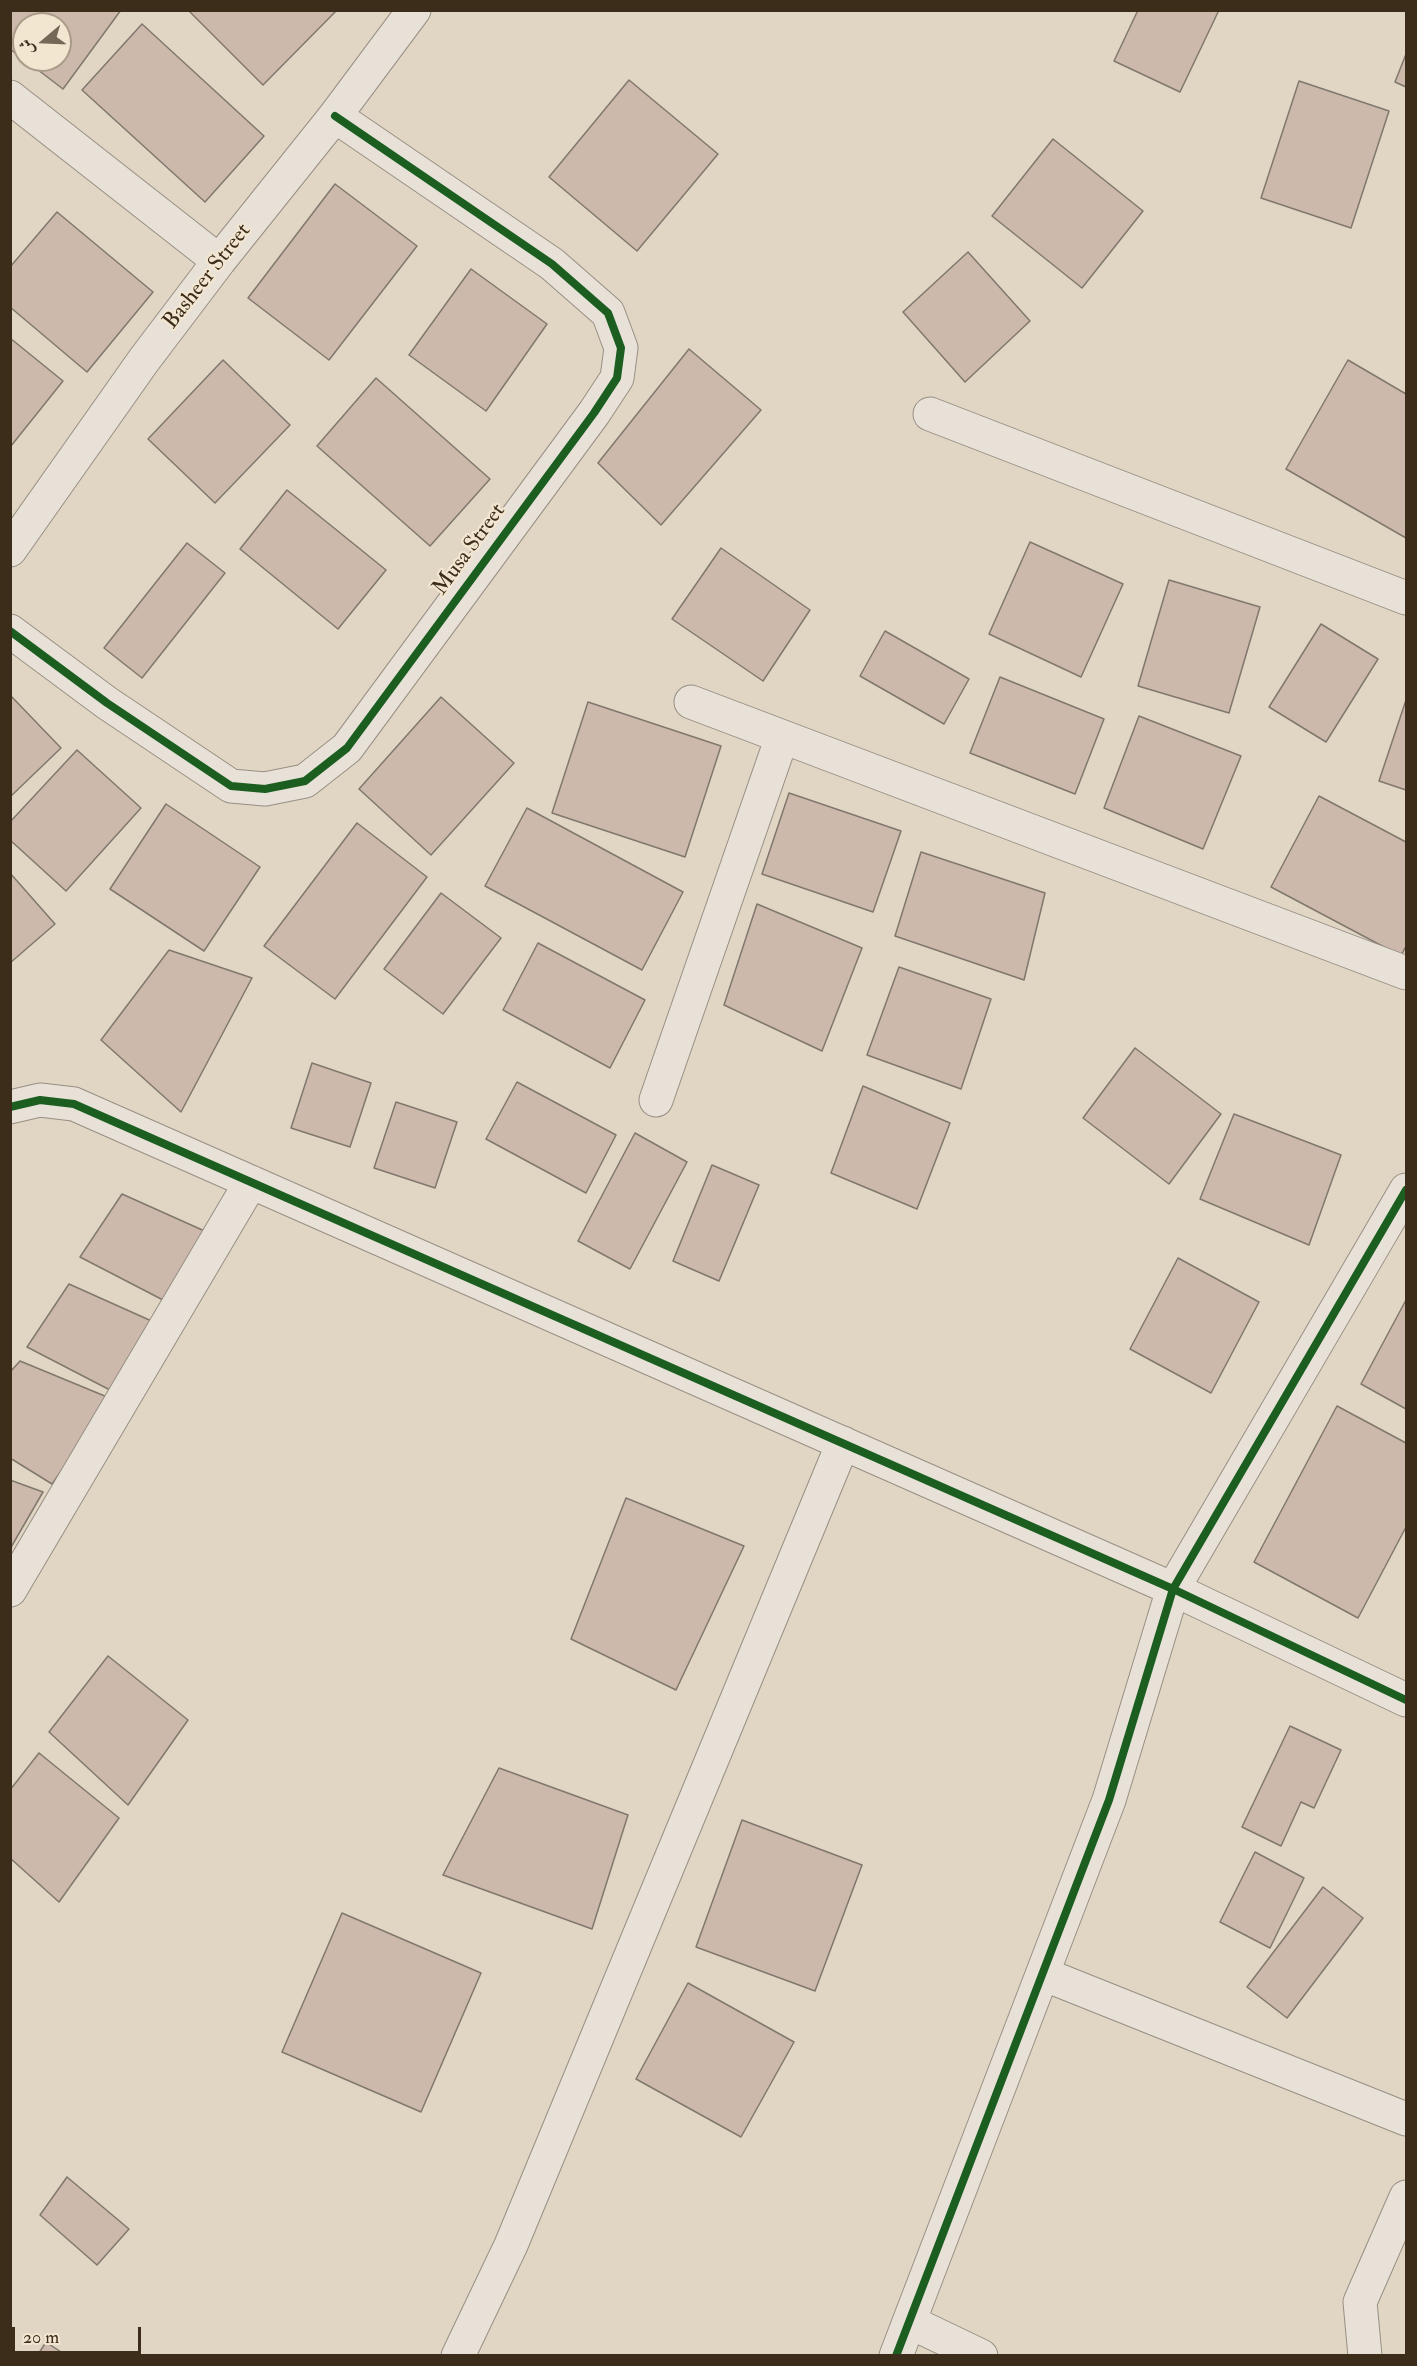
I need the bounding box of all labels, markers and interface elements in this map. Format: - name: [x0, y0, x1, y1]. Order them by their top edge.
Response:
- north arrow: [12, 12, 72, 72]
- text: ش: [15, 36, 39, 58]
- street label: Basheer Street: [159, 219, 257, 335]
- street label: Musa Street: [428, 499, 512, 601]
- scale bar: [15, 2315, 144, 2353]
- text: 20 m: [23, 2326, 59, 2349]

